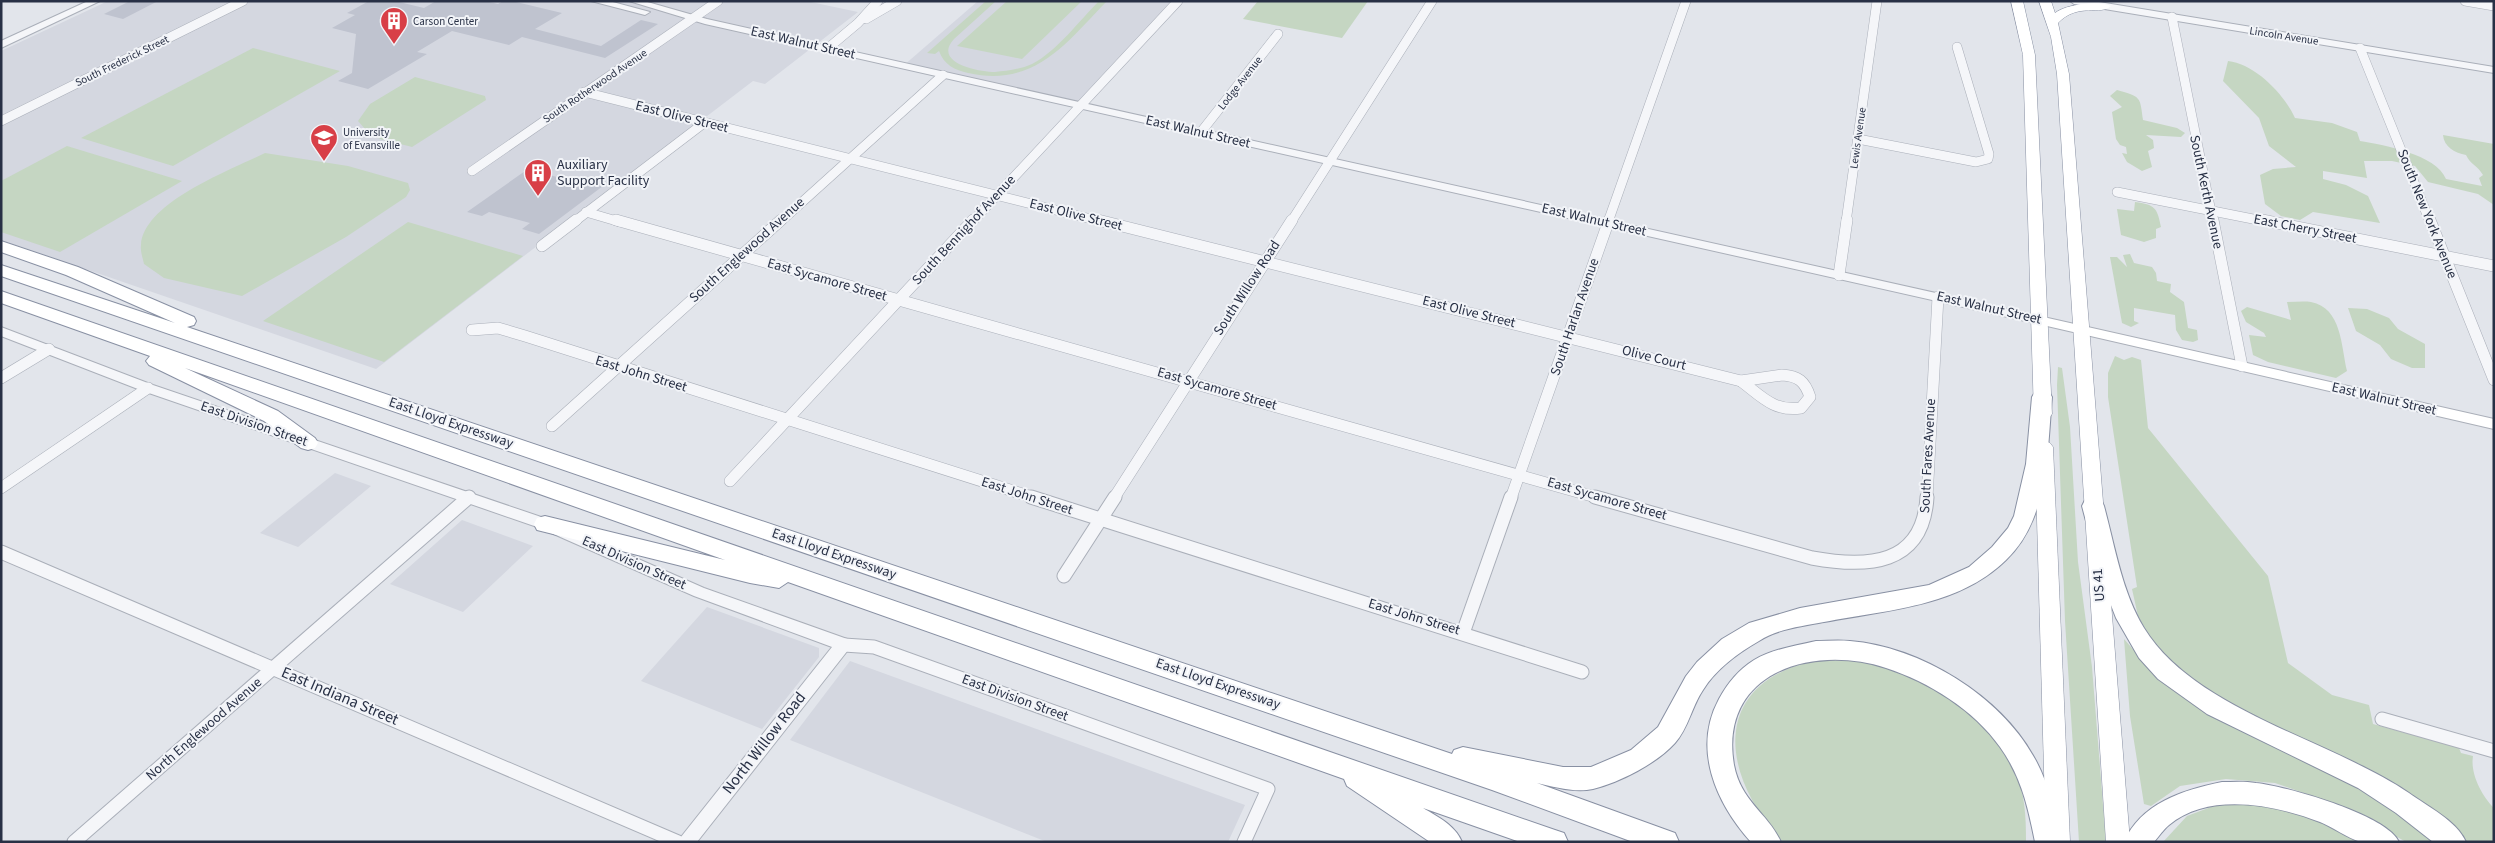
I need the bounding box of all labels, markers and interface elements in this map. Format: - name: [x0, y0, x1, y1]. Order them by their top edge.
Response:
- building icon: Carson Center: [379, 6, 409, 45]
- place label: Carson Center: [413, 14, 478, 29]
- street label: East Walnut Street: [749, 21, 858, 65]
- street label: Lincoln Avenue: [2248, 23, 2320, 49]
- street label: South Frederick Street: [73, 32, 172, 90]
- street label: South Rotherwood Avenue: [540, 45, 651, 127]
- street label: Lodge Avenue: [1214, 53, 1266, 113]
- street label: East Olive Street: [633, 96, 731, 138]
- street label: Lewis Avenue: [1846, 106, 1870, 170]
- street label: East Walnut Street: [1144, 110, 1253, 154]
- school or university icon: University of Evansville: [309, 123, 339, 162]
- place label: University of Evansville: [343, 125, 401, 153]
- street label: South Kerth Avenue: [2184, 133, 2228, 251]
- street label: South New York Avenue: [2392, 146, 2462, 282]
- place label: Auxiliary Support Facility: [557, 155, 650, 191]
- building icon: Auxiliary Support Facility: [523, 158, 553, 197]
- street label: South Bennighof Avenue: [908, 170, 1020, 289]
- street label: South Englewood Avenue: [685, 193, 809, 307]
- street label: East Olive Street: [1027, 194, 1125, 236]
- street label: East Walnut Street: [1540, 198, 1649, 242]
- street label: East Cherry Street: [2252, 209, 2359, 249]
- street label: South Willow Road: [1209, 236, 1285, 340]
- street label: East Sycamore Street: [765, 253, 889, 307]
- street label: South Harlan Avenue: [1546, 255, 1605, 378]
- street label: East Walnut Street: [1935, 286, 2044, 330]
- street label: East Olive Street: [1420, 291, 1518, 333]
- street label: Olive Court: [1620, 340, 1688, 376]
- street label: East John Street: [593, 351, 690, 398]
- street label: East Sycamore Street: [1155, 362, 1279, 416]
- street label: East Walnut Street: [2330, 377, 2439, 421]
- street label: East Lloyd Expressway: [386, 392, 516, 454]
- street label: East Division Street: [198, 396, 310, 452]
- street label: South Fares Avenue: [1915, 398, 1941, 514]
- street label: East John Street: [979, 472, 1076, 520]
- street label: East Sycamore Street: [1545, 472, 1669, 526]
- street label: East Lloyd Expressway: [769, 523, 899, 585]
- street label: East Division Street: [579, 531, 689, 595]
- street label: US 41: [2088, 568, 2110, 602]
- street label: East John Street: [1366, 594, 1463, 641]
- street label: East Lloyd Expressway: [1153, 653, 1283, 715]
- street label: East Indiana Street: [278, 661, 403, 731]
- street label: East Division Street: [959, 669, 1071, 727]
- street label: North Englewood Avenue: [141, 673, 267, 785]
- street label: North Willow Road: [717, 687, 811, 799]

